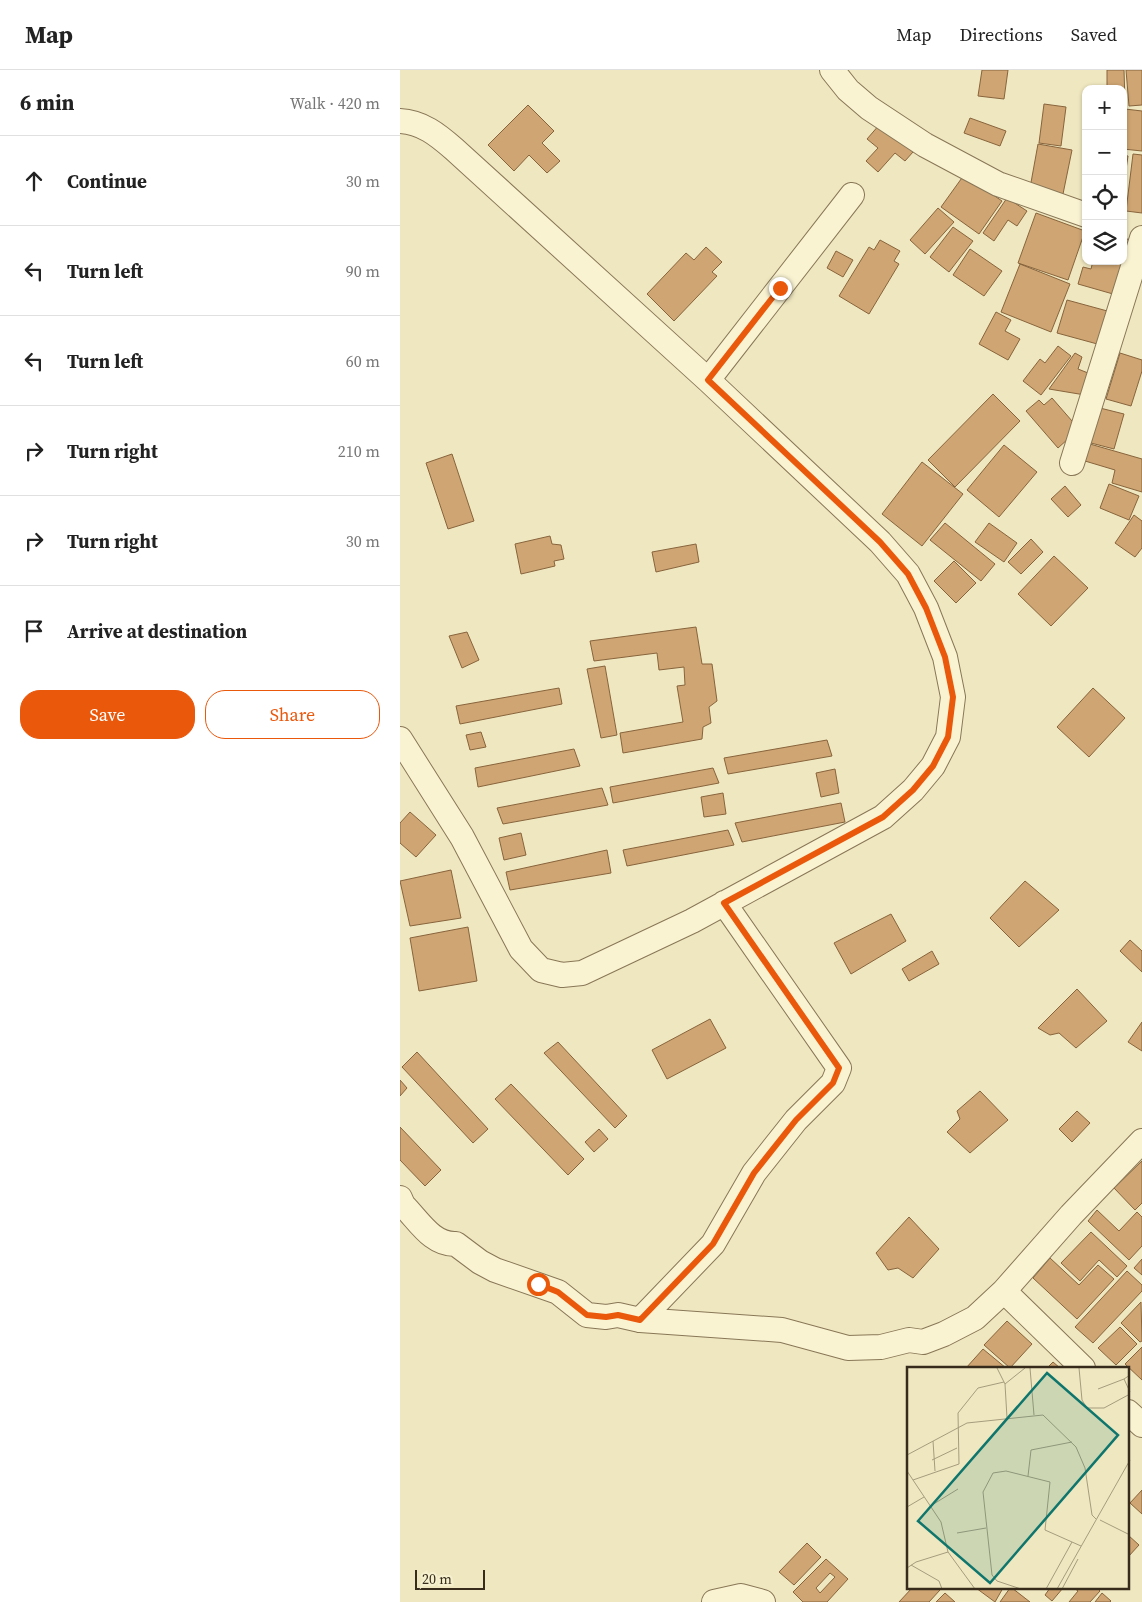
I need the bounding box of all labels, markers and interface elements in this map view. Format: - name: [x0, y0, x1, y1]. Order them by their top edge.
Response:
- text: Map: [25, 18, 73, 51]
- text: Map: [896, 22, 932, 47]
- text: Directions: [960, 22, 1043, 47]
- text: Saved: [1071, 22, 1117, 47]
- map controls: [1082, 85, 1127, 265]
- button: +: [1082, 85, 1127, 130]
- text: 6 min: [20, 88, 75, 117]
- text: Walk · 420 m: [290, 92, 380, 114]
- button: −: [1082, 130, 1127, 175]
- icon: ahead: [20, 167, 48, 195]
- text: Continue: [67, 168, 147, 194]
- text: 30 m: [346, 170, 380, 192]
- button: locate: [1082, 175, 1127, 220]
- button: layers: [1082, 220, 1127, 265]
- icon: left: [20, 257, 48, 285]
- text: Turn left: [67, 258, 143, 284]
- text: 90 m: [346, 260, 380, 282]
- route end: [769, 277, 792, 300]
- icon: left: [20, 347, 48, 375]
- text: Turn left: [67, 348, 143, 374]
- text: 60 m: [346, 350, 380, 372]
- icon: right: [20, 437, 48, 465]
- text: Turn right: [67, 438, 158, 464]
- text: 210 m: [338, 440, 380, 462]
- icon: right: [20, 527, 48, 555]
- text: Turn right: [67, 528, 158, 554]
- text: 30 m: [346, 530, 380, 552]
- icon: arrive: [20, 617, 48, 645]
- text: Arrive at destination: [67, 618, 247, 644]
- button: Save: [20, 690, 195, 739]
- button: Share: [205, 690, 380, 739]
- route start: [527, 1273, 550, 1296]
- inset map: [907, 1367, 1130, 1590]
- scale bar: [415, 1567, 485, 1590]
- text: 20 m: [422, 1569, 452, 1589]

